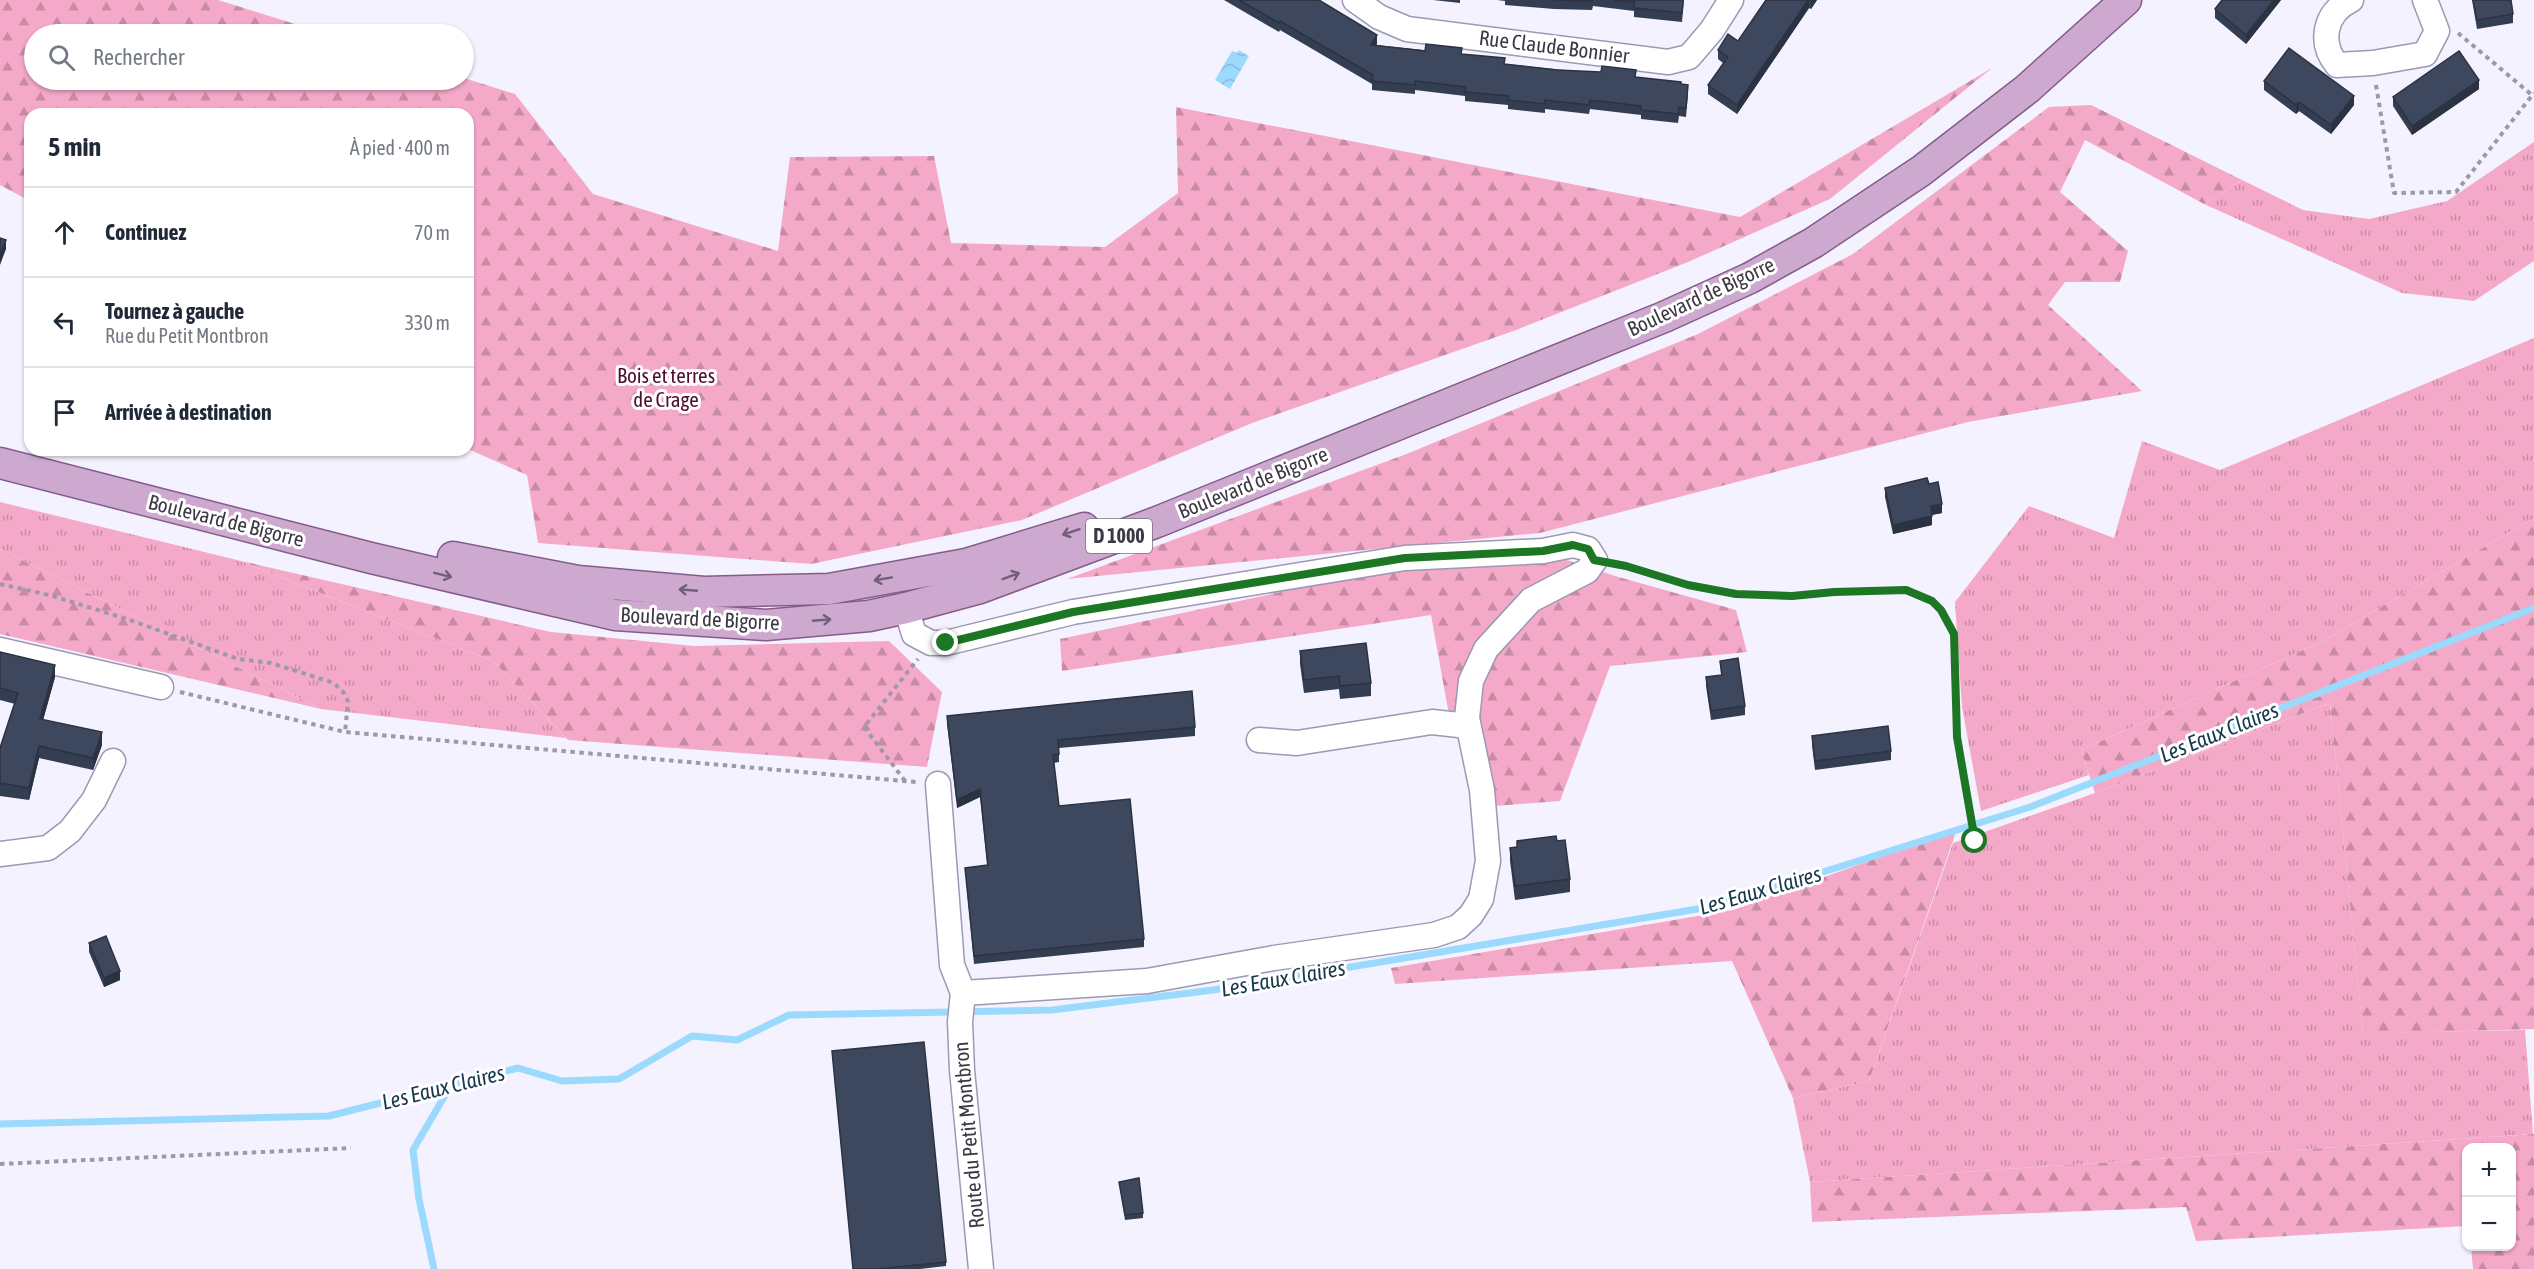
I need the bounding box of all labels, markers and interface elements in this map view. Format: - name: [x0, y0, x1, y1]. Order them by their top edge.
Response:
- search box: [24, 24, 474, 90]
- street label: Rue Claude Bonnier: [1478, 25, 1631, 67]
- icon: search: [45, 41, 78, 74]
- text: Rechercher: [93, 44, 184, 70]
- text: 5 min: [48, 132, 101, 162]
- text: À pied · 400 m: [350, 136, 450, 159]
- icon: ahead: [48, 216, 81, 249]
- text: Continuez: [105, 219, 187, 245]
- text: 70 m: [414, 221, 450, 244]
- street label: Boulevard de Bigorre: [1623, 252, 1778, 341]
- text: Tournez à gauche: [105, 298, 244, 324]
- icon: left: [48, 306, 81, 339]
- text: 330 m: [405, 311, 450, 334]
- text: Rue du Petit Montbron: [105, 324, 269, 347]
- park label: Bois et terres de Crage: [617, 363, 715, 411]
- icon: arrive: [48, 396, 81, 429]
- text: Arrivée à destination: [105, 399, 272, 425]
- street label: Boulevard de Bigorre: [1174, 441, 1331, 523]
- street label: Boulevard de Bigorre: [146, 489, 306, 551]
- road number: D 1000: [1086, 519, 1152, 553]
- one-way arrow: [1062, 528, 1081, 539]
- one-way arrow: [434, 570, 453, 582]
- one-way arrow: [1002, 570, 1020, 581]
- one-way arrow: [873, 574, 893, 585]
- one-way arrow: [679, 584, 699, 595]
- street label: Boulevard de Bigorre: [620, 602, 780, 634]
- one-way arrow: [812, 614, 832, 625]
- route end: [932, 629, 958, 655]
- water label: Les Eaux Claires: [2156, 696, 2282, 768]
- route start: [1961, 827, 1987, 853]
- water label: Les Eaux Claires: [1696, 860, 1824, 920]
- water label: Les Eaux Claires: [1219, 954, 1347, 1002]
- street label: Route du Petit Montbron: [948, 1041, 988, 1230]
- water label: Les Eaux Claires: [379, 1059, 507, 1115]
- map controls: [2462, 1143, 2516, 1251]
- button: +: [2462, 1143, 2516, 1197]
- button: −: [2462, 1197, 2516, 1251]

